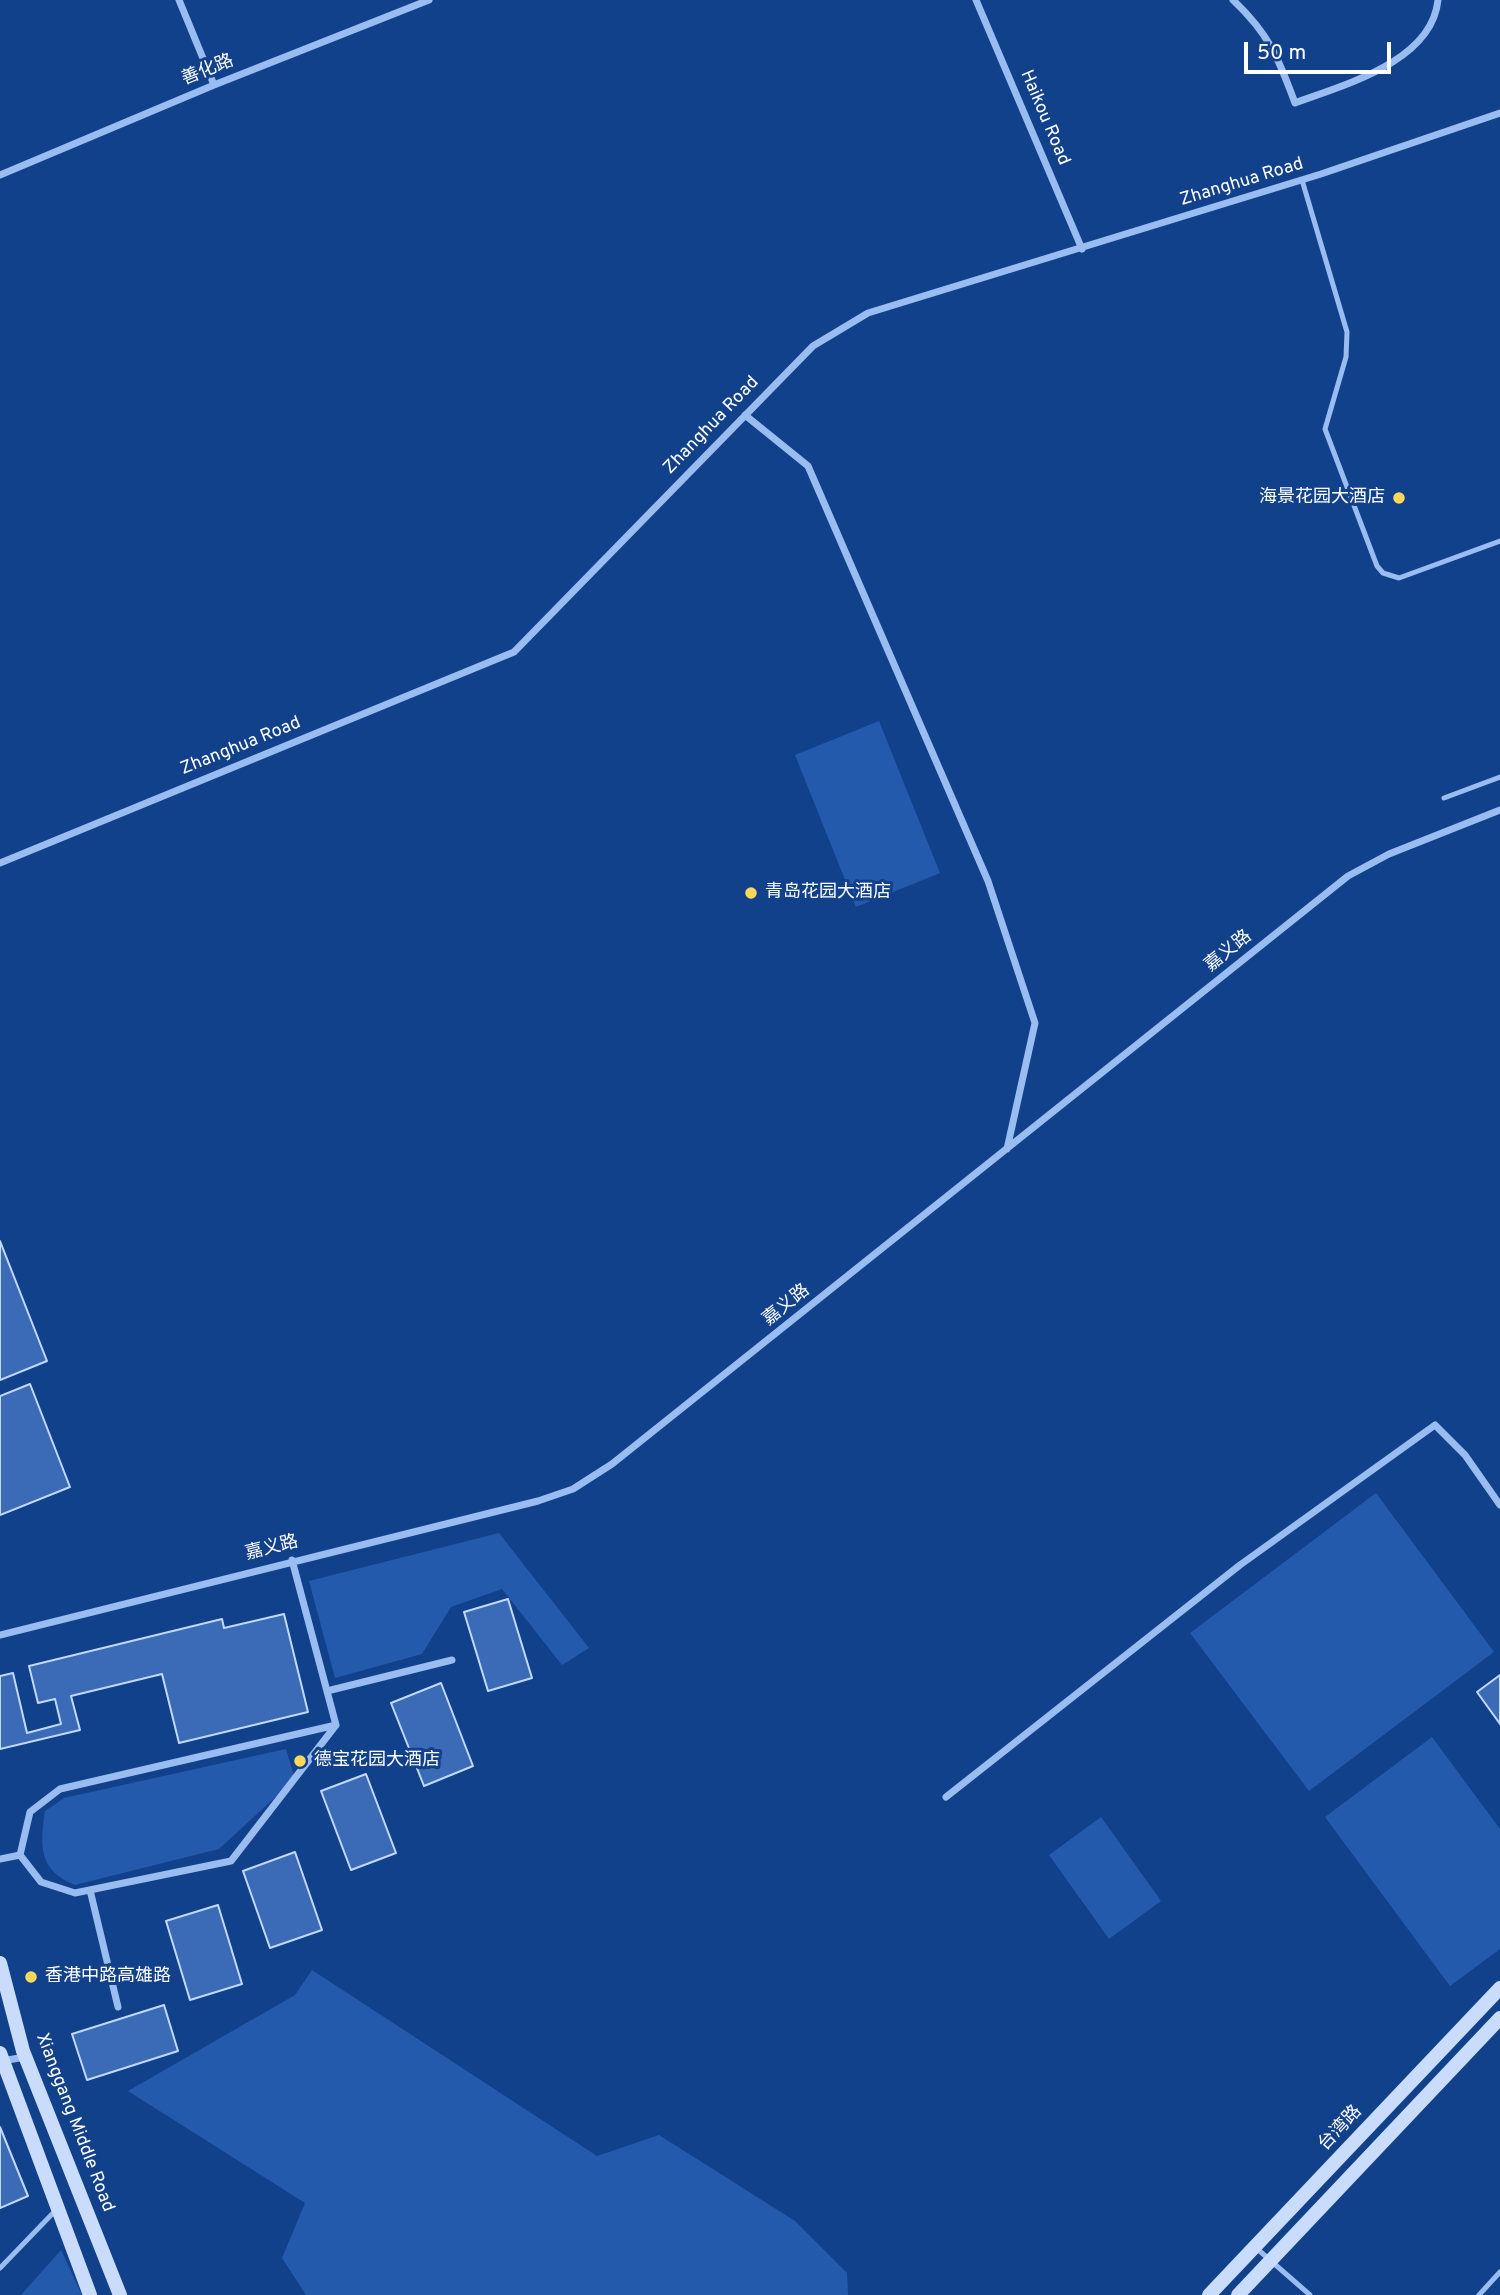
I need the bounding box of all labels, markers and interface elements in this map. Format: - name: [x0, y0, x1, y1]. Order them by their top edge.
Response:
- scale bar: [1248, 28, 1395, 72]
- text: 50 m: [1257, 40, 1306, 67]
- street label: 善化路: [179, 51, 237, 91]
- street label: Haikou Road: [1014, 67, 1074, 169]
- street label: Zhanghua Road: [1178, 154, 1306, 212]
- street label: Zhanghua Road: [660, 372, 764, 480]
- place label: 海景花园大酒店: [1259, 487, 1385, 509]
- marker: 海景花园大酒店: [1391, 490, 1407, 506]
- street label: Zhanghua Road: [178, 713, 304, 781]
- place label: 青岛花园大酒店: [765, 882, 891, 904]
- marker: 青岛花园大酒店: [743, 885, 759, 901]
- street label: 嘉义路: [1201, 927, 1257, 977]
- street label: 嘉义路: [759, 1281, 815, 1331]
- street label: 嘉义路: [243, 1532, 301, 1566]
- place label: 德宝花园大酒店: [314, 1750, 440, 1772]
- marker: 德宝花园大酒店: [292, 1753, 308, 1769]
- place label: 香港中路高雄路: [45, 1966, 171, 1988]
- marker: 香港中路高雄路: [23, 1969, 39, 1985]
- street label: Xianggang Middle Road: [30, 2031, 118, 2215]
- street label: 台湾路: [1315, 2102, 1367, 2156]

